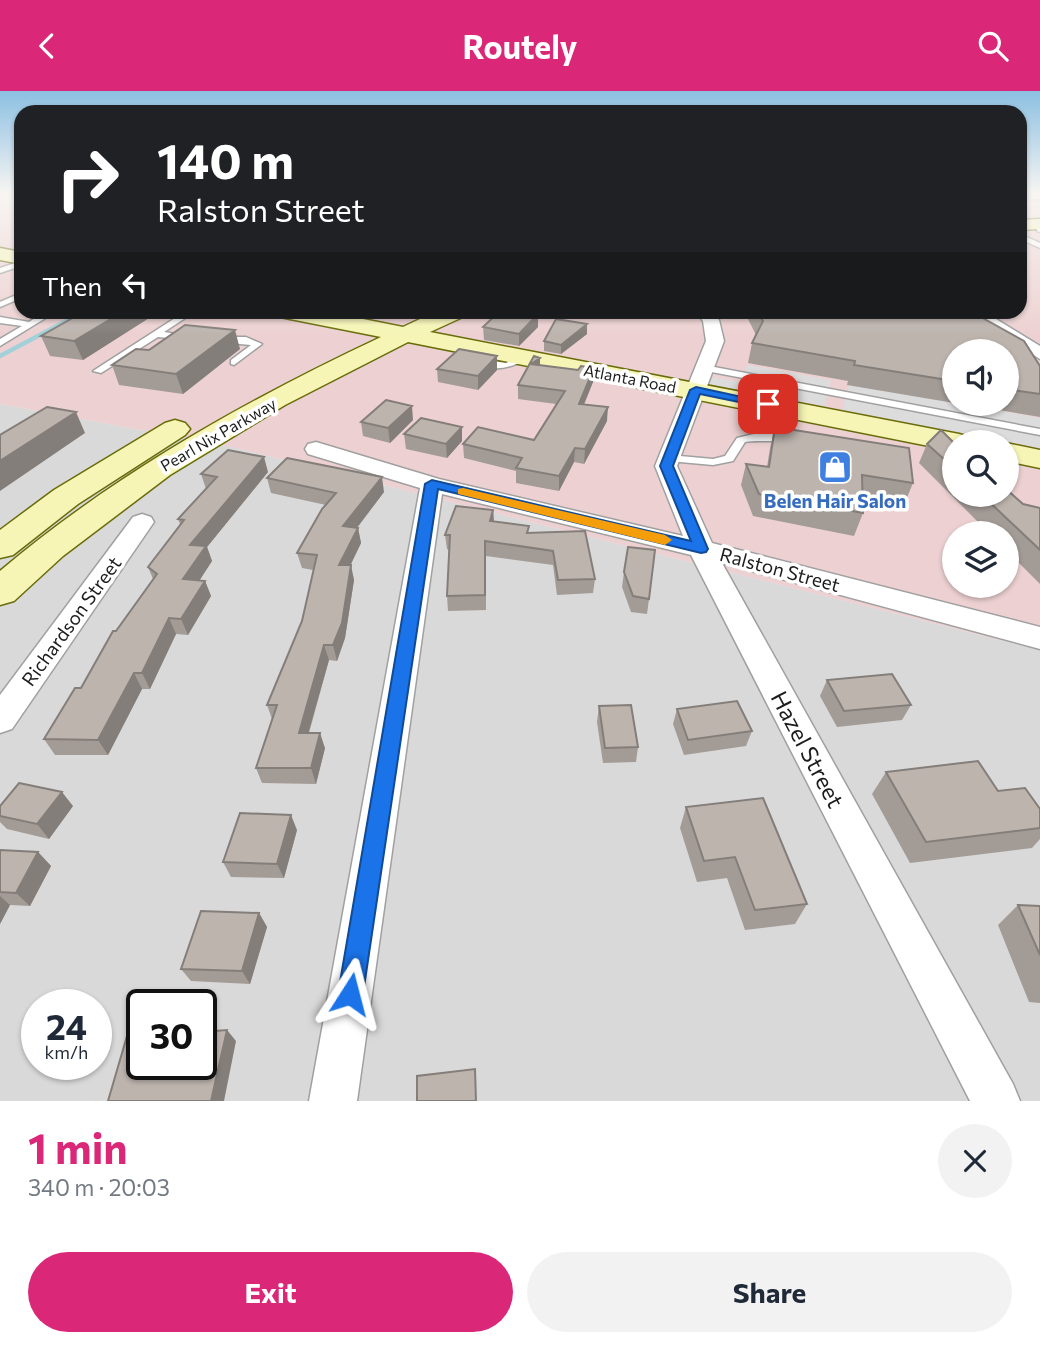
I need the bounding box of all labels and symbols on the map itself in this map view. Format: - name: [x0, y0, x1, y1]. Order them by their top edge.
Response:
- street label: Atlanta Road: [582, 360, 678, 396]
- pin: [738, 374, 798, 434]
- street label: Pearl Nix Parkway: [157, 393, 279, 475]
- shop icon: Belen Hair Salon: [816, 448, 854, 486]
- place label: Belen Hair Salon: [764, 489, 906, 512]
- street label: Ralston Street: [717, 542, 843, 596]
- street label: Richardson Street: [16, 552, 126, 690]
- street label: Hazel Street: [766, 686, 850, 812]
- position arrow: [313, 957, 387, 1031]
- speed limit sign: 30: [126, 989, 217, 1080]

